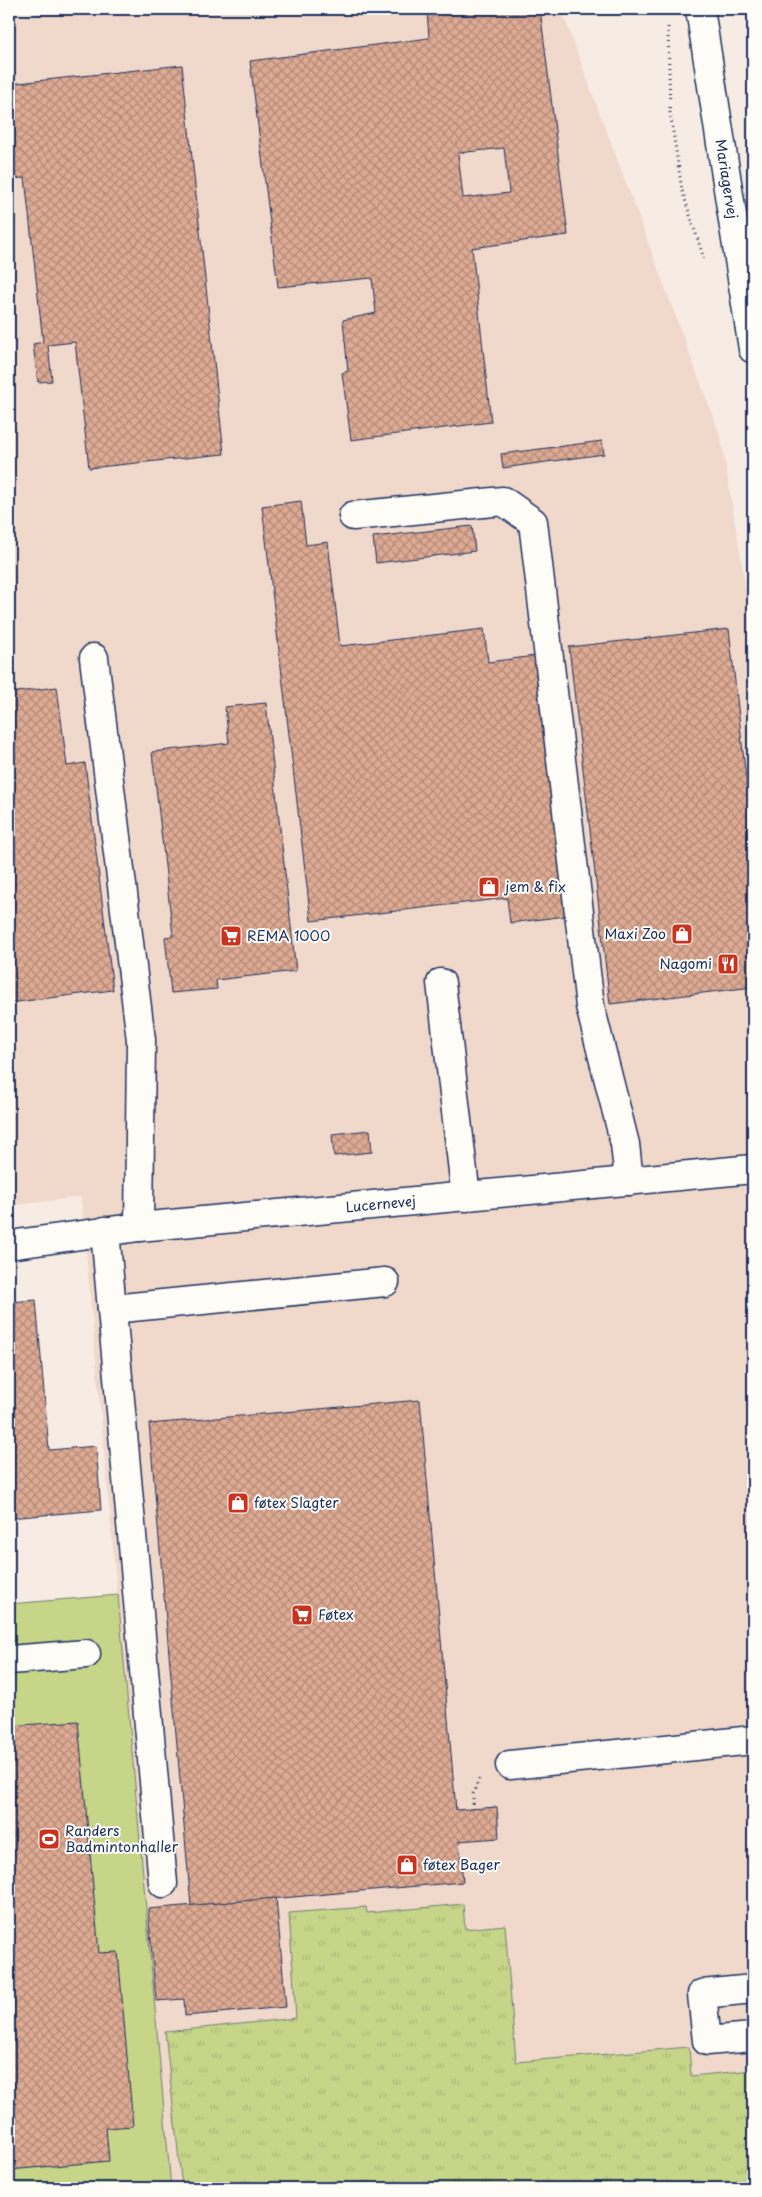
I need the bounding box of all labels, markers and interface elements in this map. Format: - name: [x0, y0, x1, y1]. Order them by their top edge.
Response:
- street label: Mariagervej: [710, 138, 744, 220]
- shop icon: jem & fix: [477, 875, 501, 899]
- place label: jem & fix: [503, 876, 566, 897]
- shop icon: Maxi Zoo: [670, 922, 694, 946]
- place label: Maxi Zoo: [604, 923, 666, 944]
- supermarket icon: REMA 1000: [219, 924, 243, 948]
- place label: REMA 1000: [247, 925, 330, 946]
- restaurant icon: Nagomi: [716, 952, 740, 976]
- place label: Nagomi: [660, 953, 712, 974]
- street label: Lucernevej: [345, 1190, 417, 1217]
- shop icon: føtex Slagter: [226, 1491, 250, 1515]
- place label: føtex Slagter: [254, 1492, 339, 1513]
- supermarket icon: Føtex: [290, 1603, 314, 1627]
- place label: Føtex: [318, 1604, 354, 1625]
- place label: Randers Badmintonhaller: [65, 1820, 179, 1857]
- sports icon: Randers Badmintonhaller: [37, 1827, 61, 1851]
- shop icon: føtex Bager: [395, 1853, 419, 1877]
- place label: føtex Bager: [423, 1854, 500, 1875]

